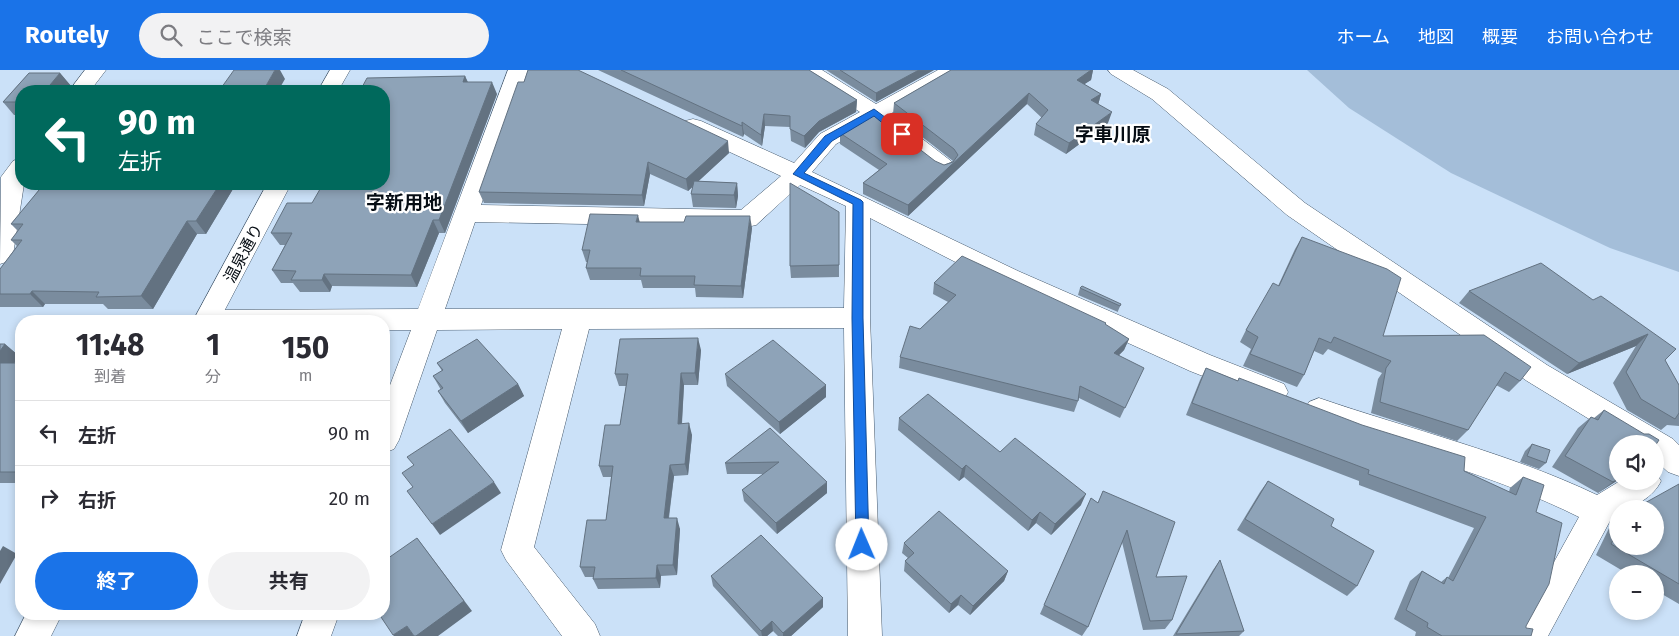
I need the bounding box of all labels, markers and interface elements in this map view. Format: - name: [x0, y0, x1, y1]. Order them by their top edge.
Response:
- search box: [139, 13, 489, 58]
- text: Routely: [25, 21, 109, 49]
- icon: search: [157, 21, 185, 49]
- text: ここで検索: [197, 26, 292, 49]
- text: ホーム: [1337, 26, 1390, 48]
- text: 地図: [1418, 26, 1454, 48]
- text: 概要: [1482, 26, 1518, 48]
- text: お問い合わせ: [1546, 26, 1654, 48]
- text: 90 m: [118, 101, 196, 143]
- icon: left: [35, 105, 100, 170]
- pin: [881, 113, 923, 155]
- icon: arrive: [888, 120, 916, 148]
- district label: 字車川原: [1075, 123, 1151, 146]
- text: 左折: [118, 148, 162, 175]
- district label: 字新用地: [366, 191, 442, 214]
- street label: 温泉通り: [220, 221, 267, 286]
- text: 11:48: [76, 327, 144, 363]
- text: 1: [206, 327, 220, 363]
- text: 150: [282, 330, 329, 366]
- text: m: [299, 366, 312, 385]
- text: 到着: [94, 367, 126, 386]
- text: 分: [205, 367, 221, 386]
- icon: left: [35, 419, 63, 447]
- text: 90 m: [328, 422, 370, 445]
- text: 左折: [78, 424, 116, 447]
- map controls: [1609, 435, 1664, 620]
- button: sound: [1609, 435, 1664, 490]
- icon: right: [35, 484, 63, 512]
- text: 20 m: [329, 487, 370, 510]
- text: 右折: [78, 489, 116, 512]
- button: +: [1609, 500, 1664, 555]
- position arrow: [835, 518, 887, 570]
- button: 終了: [35, 552, 198, 610]
- button: 共有: [208, 552, 370, 610]
- button: −: [1609, 565, 1664, 620]

